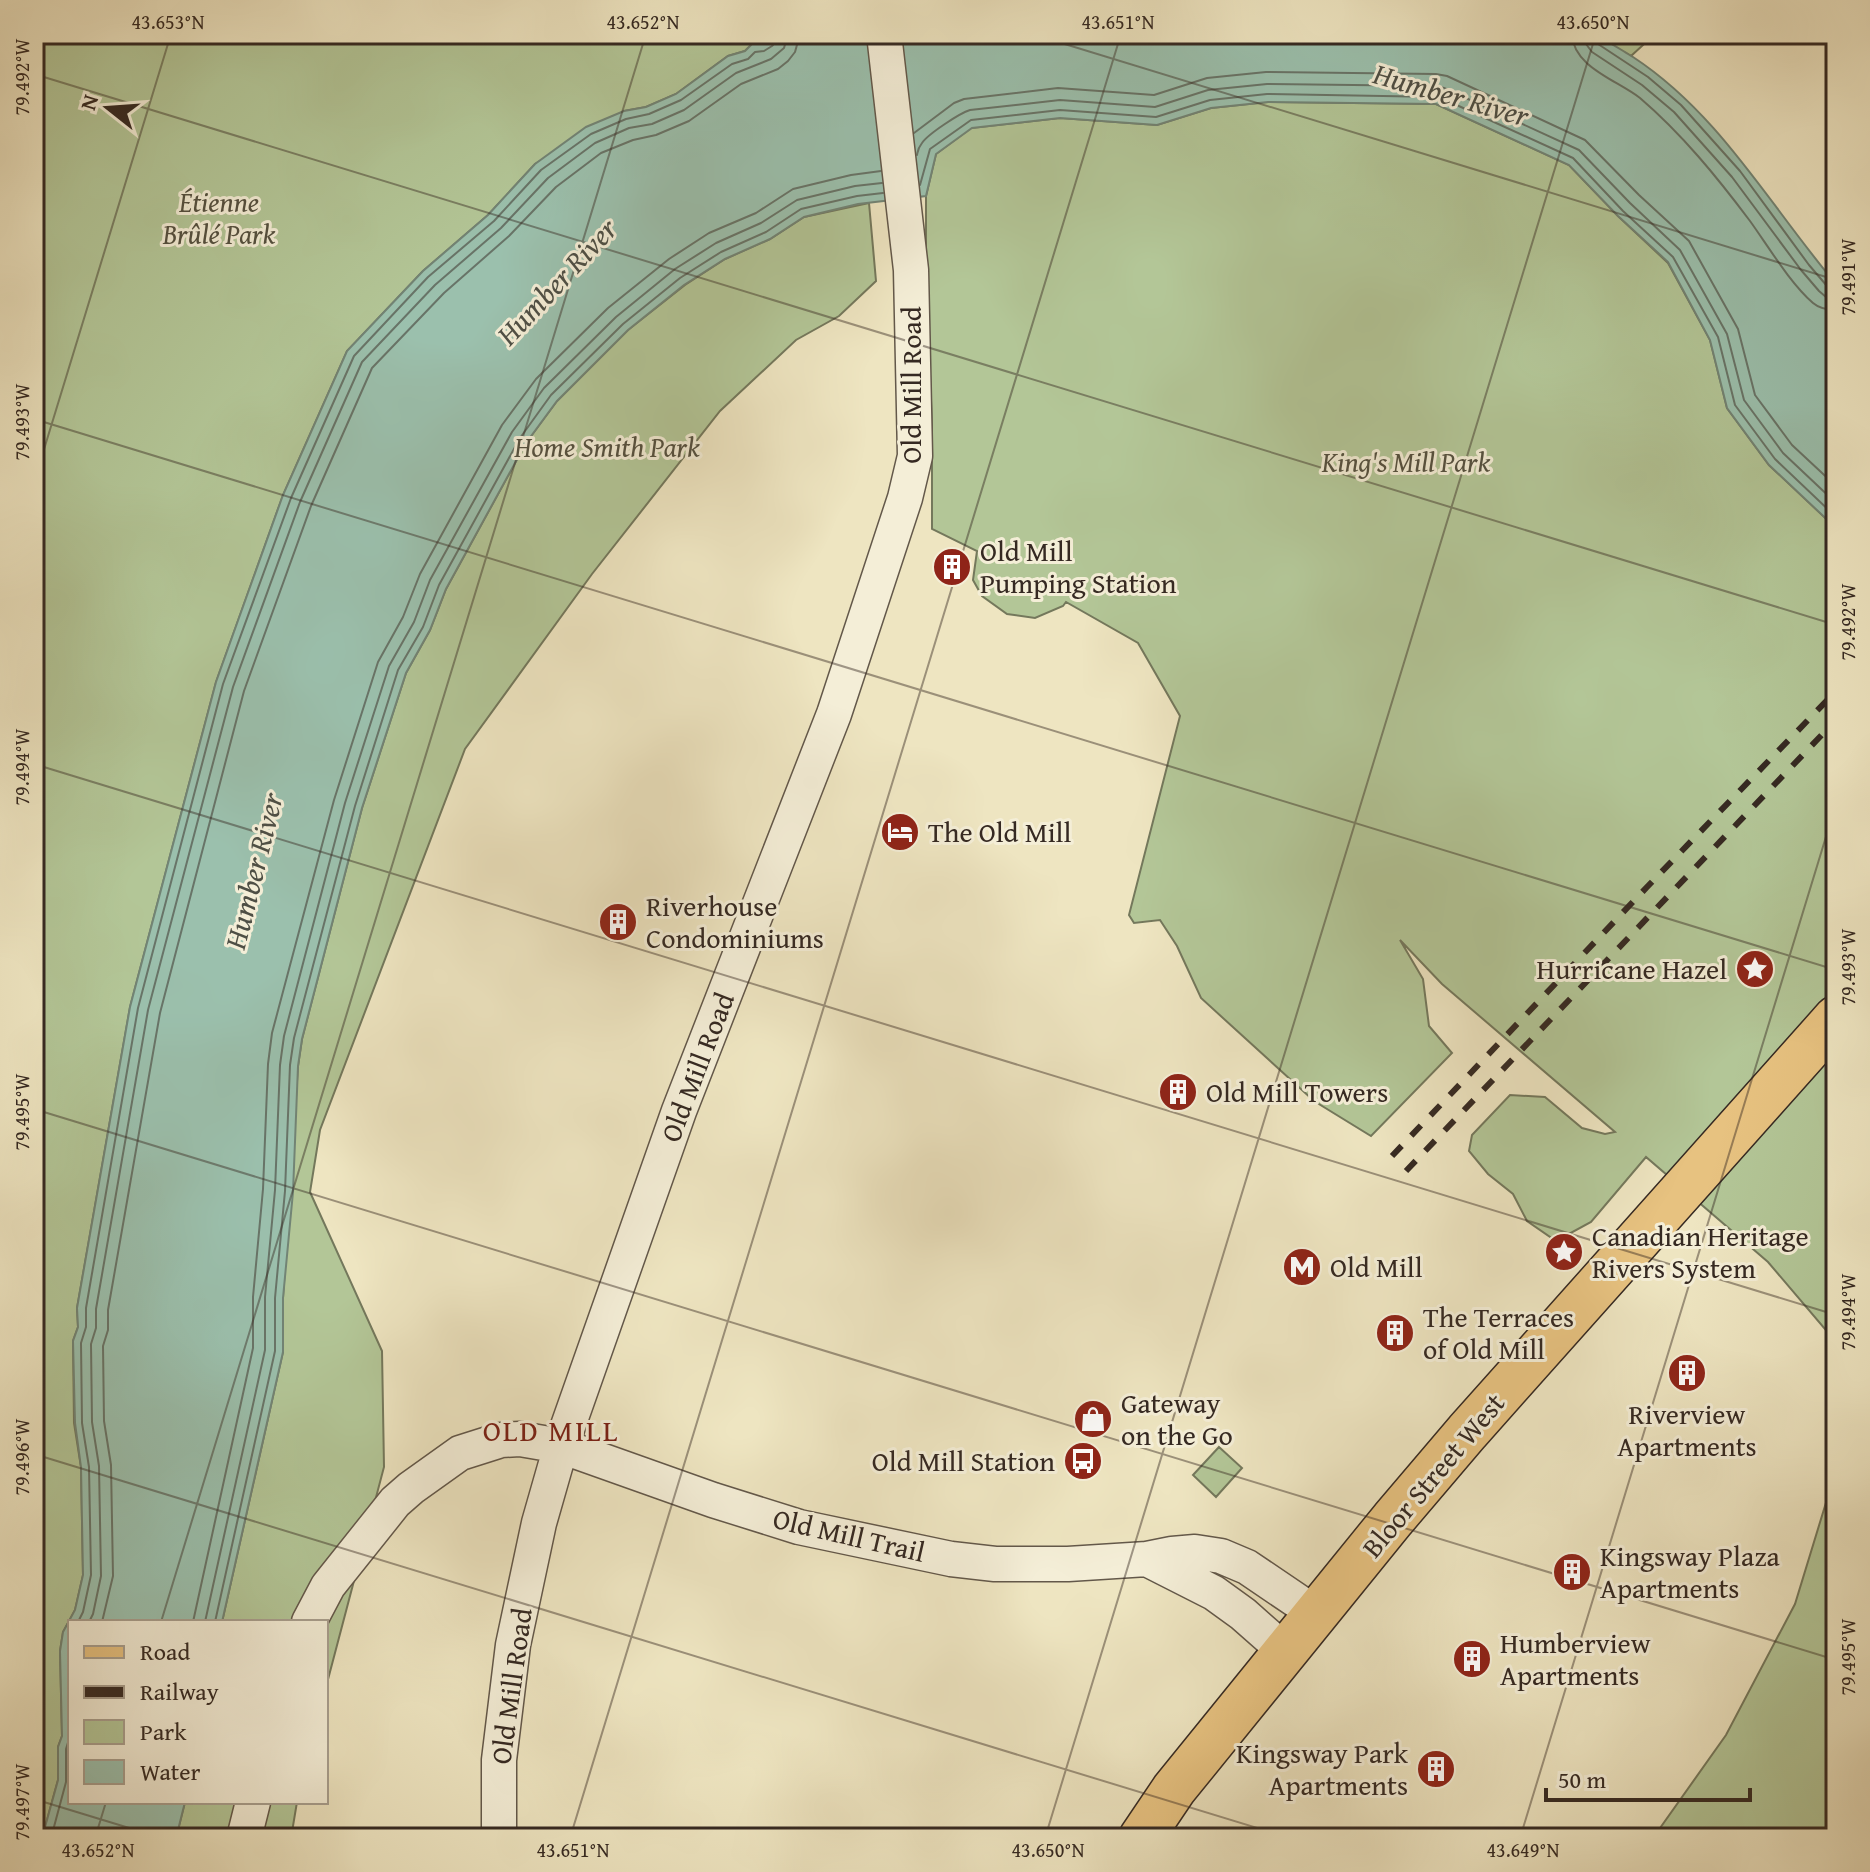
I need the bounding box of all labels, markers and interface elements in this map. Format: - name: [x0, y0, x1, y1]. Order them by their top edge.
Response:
- text: 43.653°N: [131, 7, 205, 36]
- text: 43.652°N: [606, 7, 680, 36]
- text: 43.651°N: [1081, 7, 1155, 36]
- text: 43.650°N: [1556, 7, 1630, 36]
- text: 79.492°W: [7, 38, 36, 116]
- water label: Humber River: [1367, 51, 1535, 137]
- north arrow: [68, 68, 148, 148]
- text: N: [71, 90, 106, 114]
- park label: Étienne Brûlé Park: [162, 181, 275, 254]
- water label: Humber River: [485, 207, 627, 356]
- text: 79.491°W: [1833, 238, 1862, 316]
- street label: Old Mill Road: [890, 306, 931, 464]
- text: 79.493°W: [7, 383, 36, 461]
- park label: Home Smith Park: [513, 426, 700, 467]
- park label: King's Mill Park: [1321, 441, 1490, 482]
- place label: Old Mill Pumping Station: [980, 530, 1177, 603]
- building icon: Old Mill Pumping Station: [931, 546, 973, 588]
- text: 79.492°W: [1833, 583, 1862, 661]
- text: 79.494°W: [7, 728, 36, 806]
- water label: Humber River: [212, 787, 294, 955]
- hotel icon: The Old Mill: [879, 811, 921, 853]
- place label: The Old Mill: [928, 811, 1071, 852]
- place label: Riverhouse Condominiums: [646, 885, 824, 958]
- building icon: Riverhouse Condominiums: [597, 901, 639, 943]
- text: 79.493°W: [1833, 928, 1862, 1006]
- place label: Hurricane Hazel: [1537, 948, 1727, 989]
- place icon: Hurricane Hazel: [1734, 948, 1776, 990]
- street label: Old Mill Road: [649, 986, 744, 1148]
- building icon: Old Mill Towers: [1157, 1071, 1199, 1113]
- place label: Old Mill Towers: [1206, 1071, 1388, 1112]
- text: 79.495°W: [7, 1073, 36, 1151]
- place label: Canadian Heritage Rivers System: [1592, 1215, 1809, 1288]
- place icon: Canadian Heritage Rivers System: [1543, 1231, 1585, 1273]
- metro station icon: Old Mill: [1281, 1246, 1323, 1288]
- place label: Old Mill: [1330, 1246, 1423, 1287]
- text: 79.494°W: [1833, 1273, 1862, 1351]
- place label: The Terraces of Old Mill: [1423, 1296, 1574, 1369]
- building icon: The Terraces of Old Mill: [1374, 1312, 1416, 1354]
- building icon: Riverview Apartments: [1666, 1352, 1708, 1394]
- place label: Gateway on the Go: [1121, 1382, 1233, 1455]
- street label: Bloor Street West: [1351, 1383, 1514, 1566]
- place label: Riverview Apartments: [1617, 1393, 1757, 1466]
- shop icon: Gateway on the Go: [1072, 1398, 1114, 1440]
- district label: OLD MILL: [483, 1408, 619, 1452]
- text: 79.496°W: [7, 1418, 36, 1496]
- place label: Old Mill Station: [872, 1440, 1055, 1481]
- bus stop icon: Old Mill Station: [1062, 1440, 1104, 1482]
- street label: Old Mill Trail: [769, 1497, 929, 1572]
- place label: Kingsway Plaza Apartments: [1600, 1535, 1780, 1608]
- building icon: Kingsway Plaza Apartments: [1551, 1551, 1593, 1593]
- street label: Old Mill Road: [479, 1605, 542, 1767]
- text: 79.495°W: [1833, 1618, 1862, 1696]
- legend: [68, 1620, 328, 1804]
- place label: Humberview Apartments: [1500, 1622, 1651, 1695]
- text: Road: [140, 1634, 190, 1669]
- building icon: Humberview Apartments: [1451, 1638, 1493, 1680]
- text: Railway: [140, 1674, 219, 1709]
- text: Park: [140, 1714, 187, 1749]
- place label: Kingsway Park Apartments: [1236, 1732, 1409, 1805]
- building icon: Kingsway Park Apartments: [1415, 1748, 1457, 1790]
- scale bar: [1546, 1752, 1750, 1802]
- text: Water: [140, 1754, 201, 1789]
- text: 50 m: [1558, 1762, 1606, 1797]
- text: 79.497°W: [7, 1763, 36, 1841]
- text: 43.652°N: [61, 1835, 135, 1864]
- text: 43.651°N: [536, 1835, 610, 1864]
- text: 43.650°N: [1011, 1835, 1085, 1864]
- text: 43.649°N: [1486, 1835, 1560, 1864]

